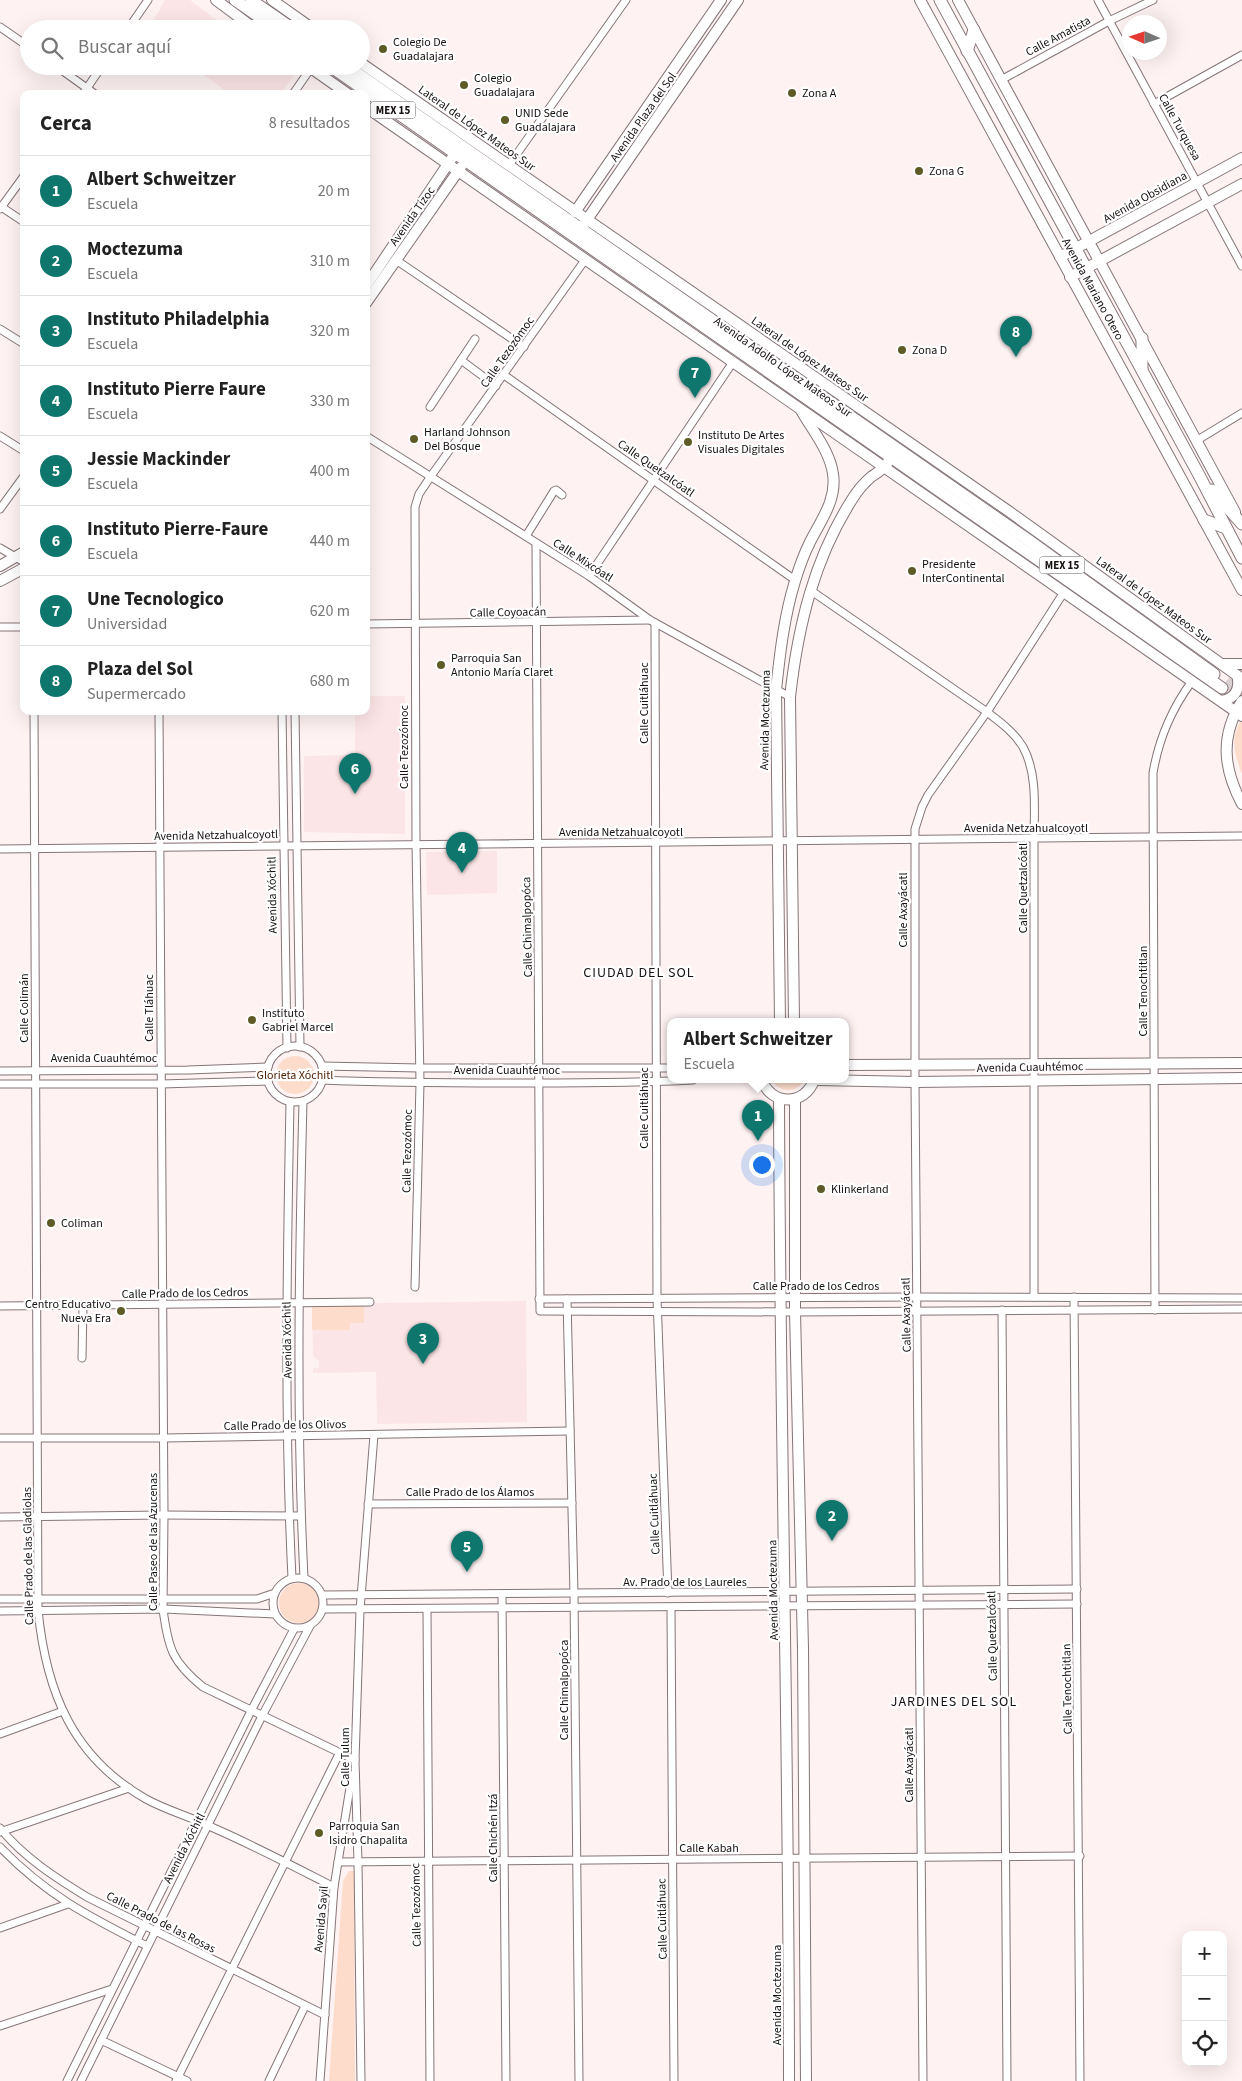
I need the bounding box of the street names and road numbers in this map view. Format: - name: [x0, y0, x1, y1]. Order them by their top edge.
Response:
- street label: Calle Amatista: [1023, 12, 1094, 61]
- street label: Avenida Plaza del Sol: [606, 69, 681, 165]
- street label: Lateral de López Mateos Sur: [415, 81, 539, 176]
- street label: Calle Turquesa: [1154, 91, 1205, 164]
- road number: MEX 15: [370, 102, 416, 118]
- street label: Avenida Obsidiana: [1100, 167, 1190, 228]
- street label: Avenida Tizoc: [386, 183, 439, 249]
- street label: Avenida Mariano Otero: [1057, 235, 1128, 343]
- street label: Lateral de López Mateos Sur: [748, 312, 872, 407]
- street label: Calle Tezozómoc: [476, 313, 539, 391]
- street label: Avenida Adolfo López Mateos Sur: [710, 313, 856, 422]
- street label: Calle Quetzalcóatl: [614, 436, 698, 501]
- street label: Calle Mixcóatl: [549, 535, 616, 586]
- street label: Lateral de López Mateos Sur: [1092, 552, 1216, 649]
- road number: MEX 15: [1040, 556, 1084, 574]
- street label: Calle Coyoacán: [470, 603, 546, 622]
- street label: Calle Cuitláhuac: [636, 662, 653, 744]
- street label: Avenida Moctezuma: [756, 670, 775, 770]
- street label: Calle Tezozómoc: [396, 705, 413, 789]
- street label: Avenida Netzahualcoyotl: [964, 820, 1088, 837]
- street label: Avenida Netzahualcoyotl: [559, 824, 683, 841]
- street label: Avenida Netzahualcoyotl: [154, 826, 278, 845]
- street label: Calle Quetzalcóatl: [1015, 843, 1032, 933]
- street label: Avenida Xóchitl: [263, 856, 282, 934]
- street label: Calle Axayácatl: [895, 873, 912, 947]
- street label: Calle Chimalpopóca: [518, 877, 537, 977]
- street label: Calle Tenochtitlan: [1135, 946, 1152, 1036]
- street label: Calle Colimán: [16, 973, 33, 1043]
- street label: Calle Tláhuac: [141, 974, 158, 1042]
- street label: Avenida Cuauhtémoc: [51, 1050, 158, 1067]
- street label: Avenida Cuauhtémoc: [977, 1058, 1084, 1077]
- street label: Avenida Cuauhtémoc: [454, 1062, 561, 1079]
- street label: Calle Cuitláhuac: [636, 1067, 653, 1149]
- street label: Calle Tezozómoc: [398, 1108, 417, 1193]
- street label: Calle Axayácatl: [897, 1277, 916, 1353]
- street label: Calle Prado de los Cedros: [753, 1278, 879, 1295]
- street label: Calle Prado de los Cedros: [122, 1284, 248, 1303]
- street label: Avenida Xóchitl: [278, 1301, 297, 1379]
- street label: Calle Prado de los Olivos: [224, 1416, 346, 1435]
- street label: Calle Paseo de las Azucenas: [145, 1473, 162, 1611]
- street label: Calle Cuitláhuac: [645, 1473, 664, 1555]
- street label: Calle Prado de los Álamos: [406, 1484, 534, 1501]
- street label: Calle Prado de las Gladiolas: [19, 1487, 38, 1625]
- street label: Avenida Moctezuma: [764, 1540, 783, 1640]
- street label: Av. Prado de los Laureles: [623, 1574, 747, 1591]
- street label: Calle Quetzalcóatl: [983, 1591, 1002, 1681]
- street label: Calle Chimalpopóca: [556, 1640, 573, 1740]
- street label: Calle Tenochtitlan: [1058, 1643, 1077, 1735]
- street label: Calle Tulum: [337, 1727, 354, 1787]
- street label: Calle Axayácatl: [901, 1728, 918, 1802]
- street label: Calle Chichén Itzá: [485, 1794, 502, 1882]
- street label: Avenida Xóchitl: [159, 1810, 210, 1886]
- street label: Calle Kabah: [679, 1840, 739, 1857]
- street label: Calle Tezozómoc: [407, 1862, 426, 1947]
- street label: Calle Cuitláhuac: [653, 1878, 672, 1960]
- street label: Avenida Sayil: [310, 1885, 333, 1953]
- street label: Calle Prado de las Rosas: [103, 1888, 218, 1957]
- street label: Avenida Moctezuma: [769, 1945, 786, 2045]

